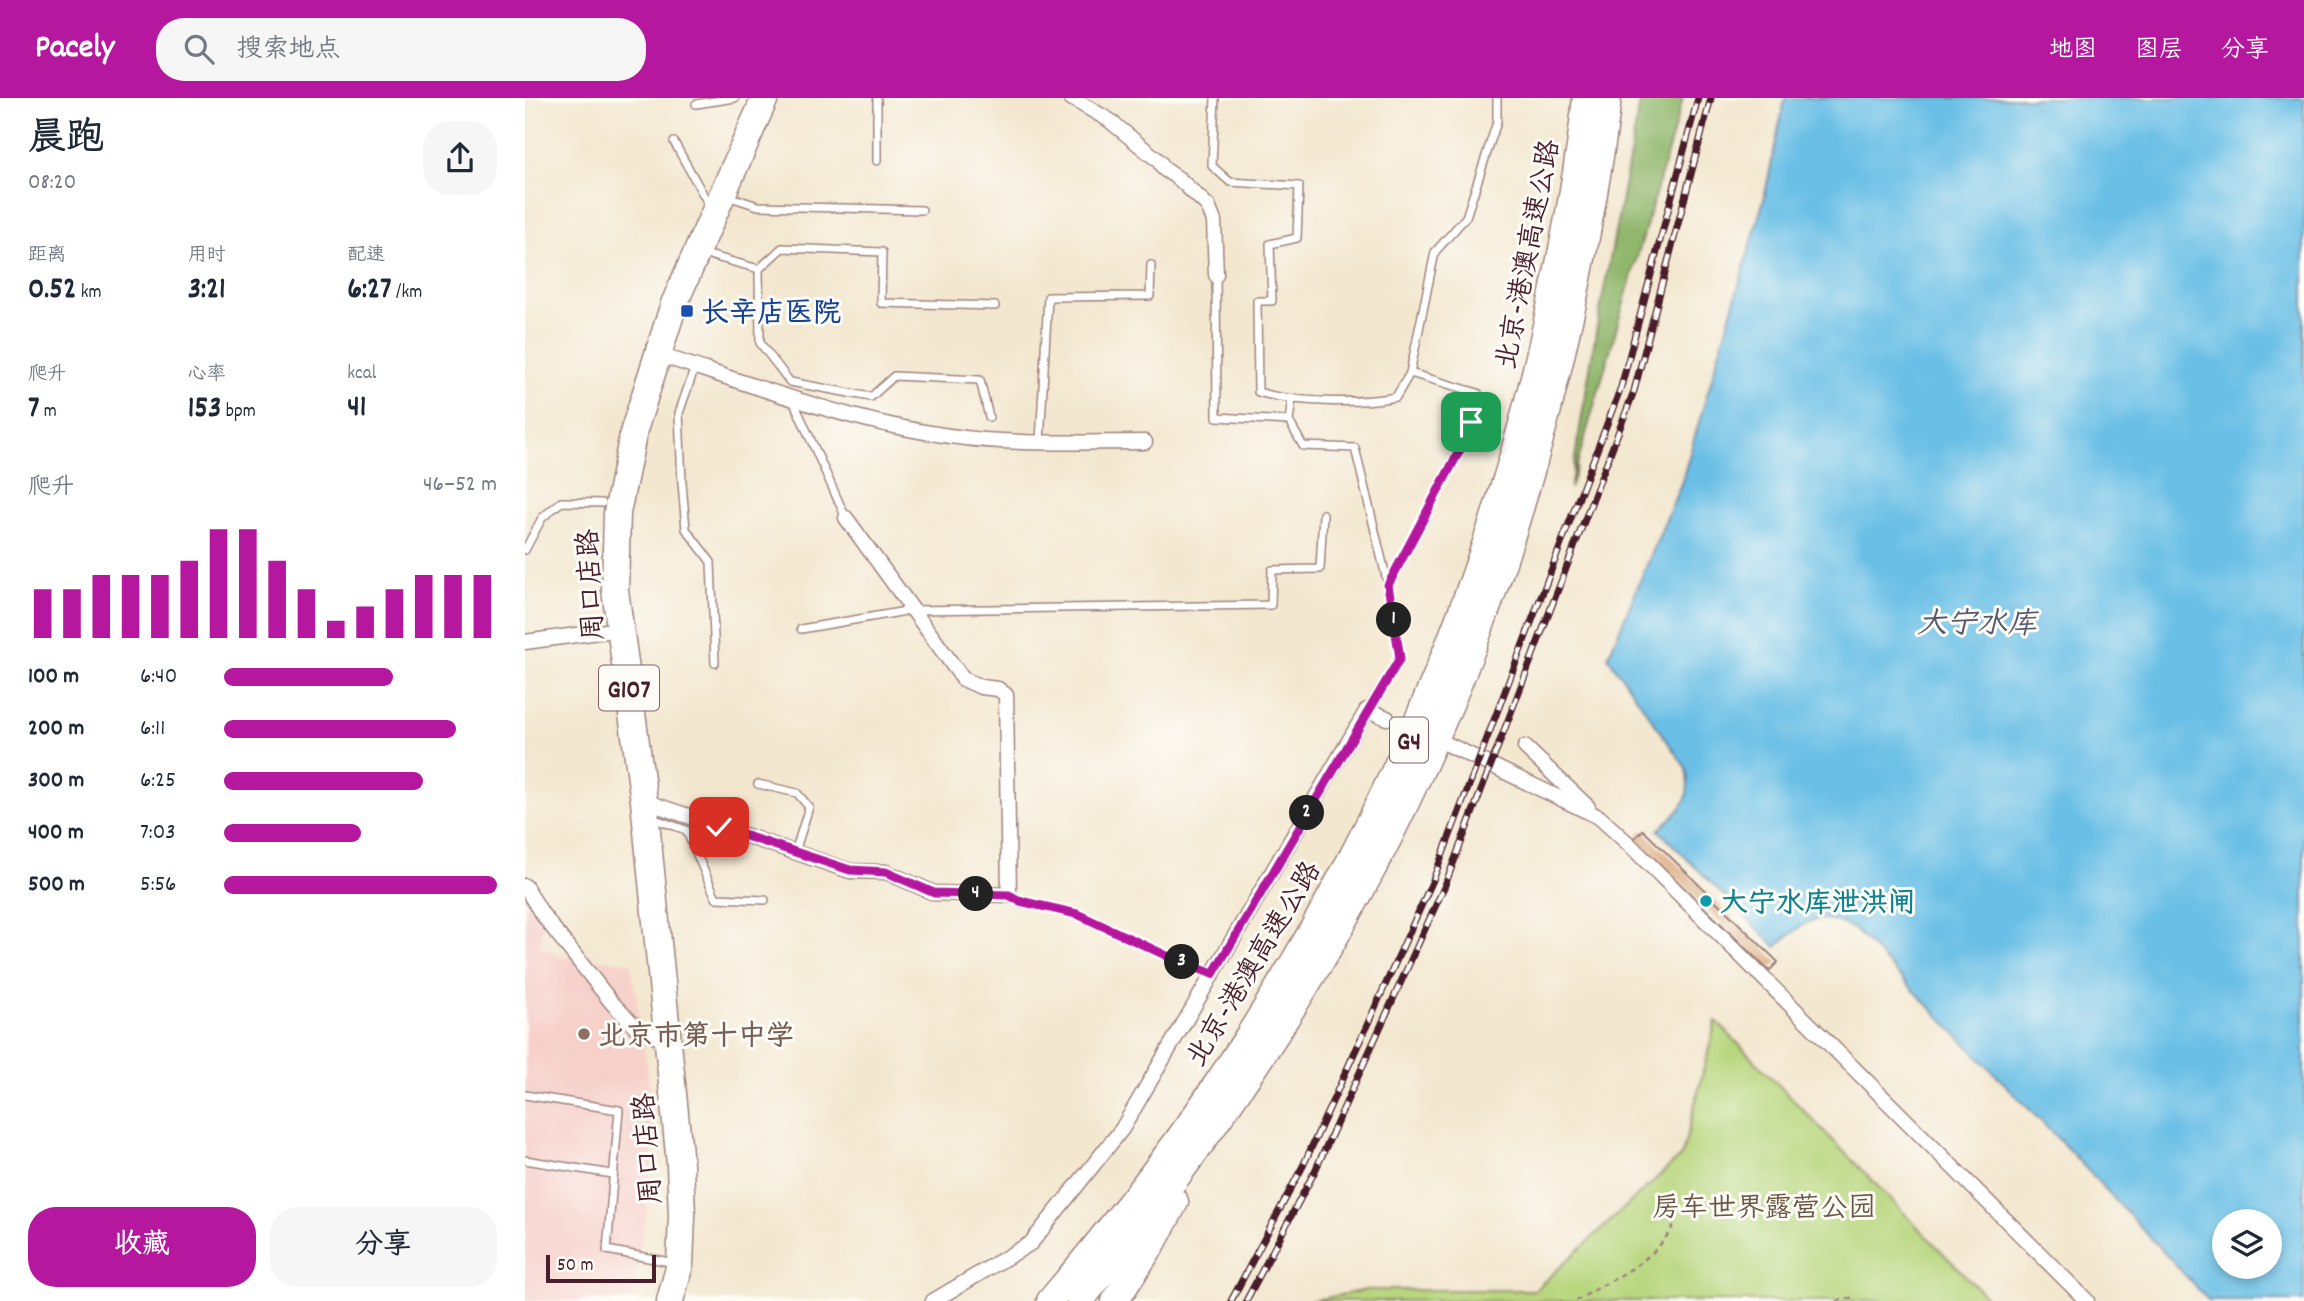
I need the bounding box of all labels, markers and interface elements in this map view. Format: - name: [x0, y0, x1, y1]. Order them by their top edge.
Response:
- search box: [156, 18, 646, 81]
- text: Pacely: [35, 26, 114, 73]
- icon: search: [180, 30, 218, 68]
- text: 搜索地点: [236, 32, 340, 69]
- text: 地图: [2049, 34, 2097, 68]
- text: 图层: [2135, 34, 2183, 68]
- text: 分享: [2221, 34, 2269, 68]
- text: 晨跑: [28, 113, 104, 168]
- button: share: [423, 121, 497, 195]
- street label: 北京-港澳高速公路: [1489, 136, 1573, 373]
- text: 08:20: [28, 167, 76, 200]
- text: 距离: [28, 243, 66, 270]
- text: 用时: [188, 243, 226, 270]
- text: 配速: [347, 243, 385, 270]
- text: 0.52: [28, 270, 76, 313]
- text: 3:21: [188, 270, 226, 313]
- text: 6:27: [347, 270, 392, 313]
- text: km: [76, 280, 102, 307]
- text: /km: [392, 280, 422, 307]
- place label: 长辛店医院: [701, 296, 841, 336]
- marker: 长辛店医院: [679, 303, 695, 319]
- text: kcal: [347, 361, 376, 388]
- text: 爬升: [28, 362, 66, 389]
- text: 心率: [188, 362, 226, 389]
- text: 41: [347, 388, 366, 431]
- text: 7: [28, 389, 40, 432]
- text: 153: [188, 389, 221, 432]
- pin: [1441, 392, 1501, 452]
- text: m: [40, 399, 57, 426]
- text: bpm: [221, 399, 256, 426]
- icon: arrive: [1452, 403, 1490, 441]
- text: 46–52 m: [423, 469, 497, 502]
- text: 爬升: [28, 472, 74, 505]
- street label: 周口店路: [571, 528, 617, 642]
- pin: 1: [1377, 602, 1411, 638]
- water label: 大宁水库: [1917, 605, 2039, 648]
- text: 1: [1391, 606, 1396, 633]
- text: 100 m: [28, 661, 79, 694]
- text: 6:40: [140, 661, 177, 694]
- road number: G107: [599, 666, 659, 710]
- text: 200 m: [28, 713, 84, 746]
- text: 6:11: [140, 713, 165, 746]
- road number: G4: [1390, 718, 1428, 762]
- text: 300 m: [28, 765, 84, 798]
- text: 6:25: [140, 765, 176, 798]
- pin: 2: [1289, 796, 1325, 830]
- pin: [689, 797, 749, 857]
- text: 2: [1302, 799, 1311, 826]
- icon: check: [700, 808, 738, 846]
- text: 400 m: [28, 817, 84, 850]
- text: 7:03: [140, 817, 175, 850]
- street label: 北京-港澳高速公路: [1179, 855, 1334, 1076]
- text: 500 m: [28, 869, 85, 902]
- text: 5:56: [140, 869, 176, 902]
- pin: 4: [959, 876, 993, 912]
- text: 4: [972, 880, 979, 907]
- place label: 大宁水库泄洪闸: [1720, 886, 1916, 926]
- marker: 大宁水库泄洪闸: [1698, 893, 1714, 909]
- pin: 3: [1165, 944, 1199, 980]
- text: 3: [1177, 948, 1186, 975]
- place label: 北京市第十中学: [598, 1019, 794, 1059]
- marker: 北京市第十中学: [576, 1026, 592, 1042]
- street label: 周口店路: [627, 1091, 675, 1206]
- park label: 房车世界露营公园: [1652, 1191, 1876, 1231]
- button: 收藏: [28, 1207, 256, 1287]
- button: 分享: [270, 1207, 497, 1287]
- map controls: [2212, 1209, 2282, 1279]
- button: layers: [2212, 1209, 2282, 1279]
- scale bar: [546, 1252, 656, 1284]
- text: 50 m: [557, 1253, 594, 1280]

